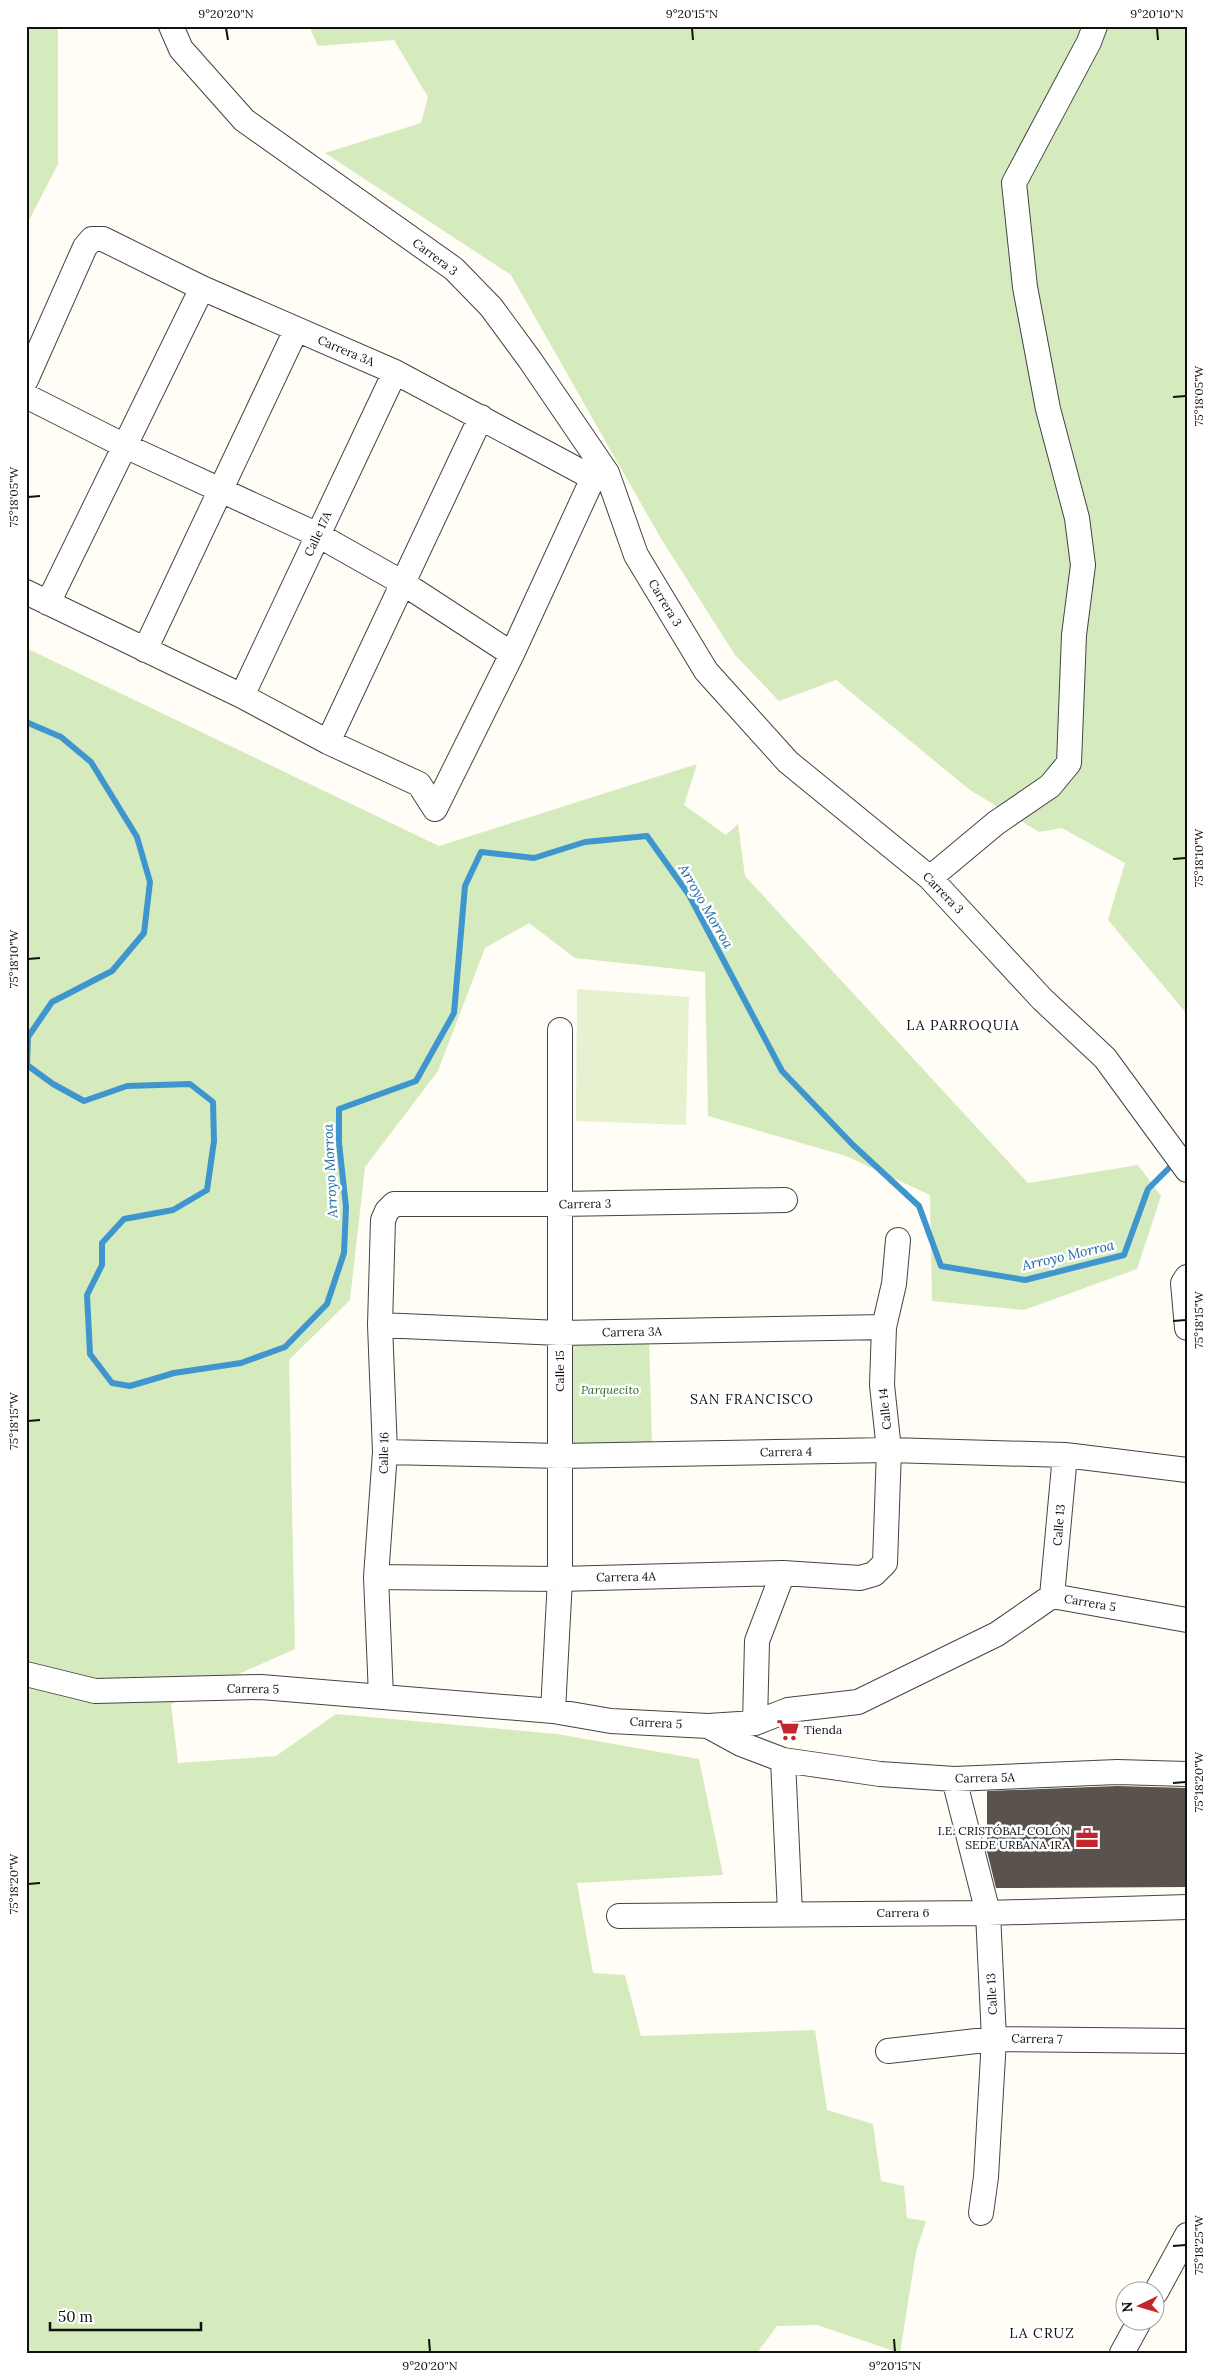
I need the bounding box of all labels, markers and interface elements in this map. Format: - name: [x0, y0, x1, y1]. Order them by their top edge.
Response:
- text: 9°20'20"N: [198, 6, 254, 21]
- text: 9°20'15"N: [666, 6, 718, 21]
- text: 9°20'10"N: [1130, 6, 1184, 21]
- street label: Carrera 3: [410, 235, 461, 279]
- street label: Carrera 3A: [316, 332, 377, 369]
- text: 75°18'05"W: [1191, 365, 1206, 426]
- text: 75°18'05"W: [6, 466, 21, 527]
- street label: Calle 17A: [301, 508, 335, 559]
- street label: Carrera 3: [645, 576, 686, 629]
- text: 75°18'10"W: [1191, 828, 1206, 887]
- water label: Arroyo Morroa: [674, 860, 738, 952]
- street label: Carrera 3: [920, 869, 967, 917]
- text: 75°18'10"W: [6, 929, 21, 988]
- district label: LA PARROQUIA: [906, 1016, 1020, 1034]
- water label: Arroyo Morroa: [319, 1123, 342, 1220]
- street label: Carrera 3: [559, 1196, 612, 1211]
- water label: Arroyo Morroa: [1019, 1236, 1116, 1275]
- text: 75°18'15"W: [1191, 1290, 1206, 1349]
- street label: Carrera 3A: [602, 1323, 663, 1340]
- street label: Calle 15: [552, 1350, 567, 1392]
- park label: Parquecito: [581, 1382, 639, 1397]
- street label: Calle 14: [875, 1387, 894, 1431]
- district label: SAN FRANCISCO: [690, 1390, 814, 1408]
- text: 75°18'15"W: [6, 1391, 21, 1450]
- street label: Calle 16: [376, 1432, 391, 1474]
- street label: Carrera 4: [760, 1444, 813, 1459]
- street label: Calle 13: [1049, 1503, 1068, 1546]
- street label: Carrera 4A: [596, 1568, 657, 1585]
- street label: Carrera 5: [1063, 1591, 1117, 1614]
- street label: Carrera 5: [227, 1681, 279, 1696]
- street label: Carrera 5: [629, 1714, 683, 1731]
- supermarket icon: Tienda: [775, 1717, 801, 1743]
- place label: Tienda: [804, 1722, 842, 1737]
- text: 75°18'20"W: [1191, 1751, 1206, 1812]
- street label: Carrera 5A: [955, 1769, 1016, 1786]
- place label: I.E. CRISTÓBAL COLÓN SEDE URBANA 1RA: [938, 1823, 1070, 1852]
- office icon: I.E. CRISTÓBAL COLÓN SEDE URBANA 1RA: [1074, 1825, 1100, 1851]
- text: 75°18'20"W: [6, 1853, 21, 1914]
- street label: Carrera 6: [877, 1905, 929, 1920]
- street label: Calle 13: [983, 1972, 1000, 2015]
- street label: Carrera 7: [1011, 2031, 1063, 2046]
- text: 75°18'25"W: [1191, 2214, 1206, 2275]
- north arrow: [1116, 2282, 1166, 2332]
- scale bar: [50, 2299, 201, 2331]
- text: N: [1118, 2301, 1136, 2313]
- text: 50 m: [58, 2307, 93, 2326]
- district label: LA CRUZ: [1009, 2324, 1075, 2342]
- text: 9°20'20"N: [402, 2358, 458, 2373]
- text: 9°20'15"N: [869, 2358, 921, 2373]

